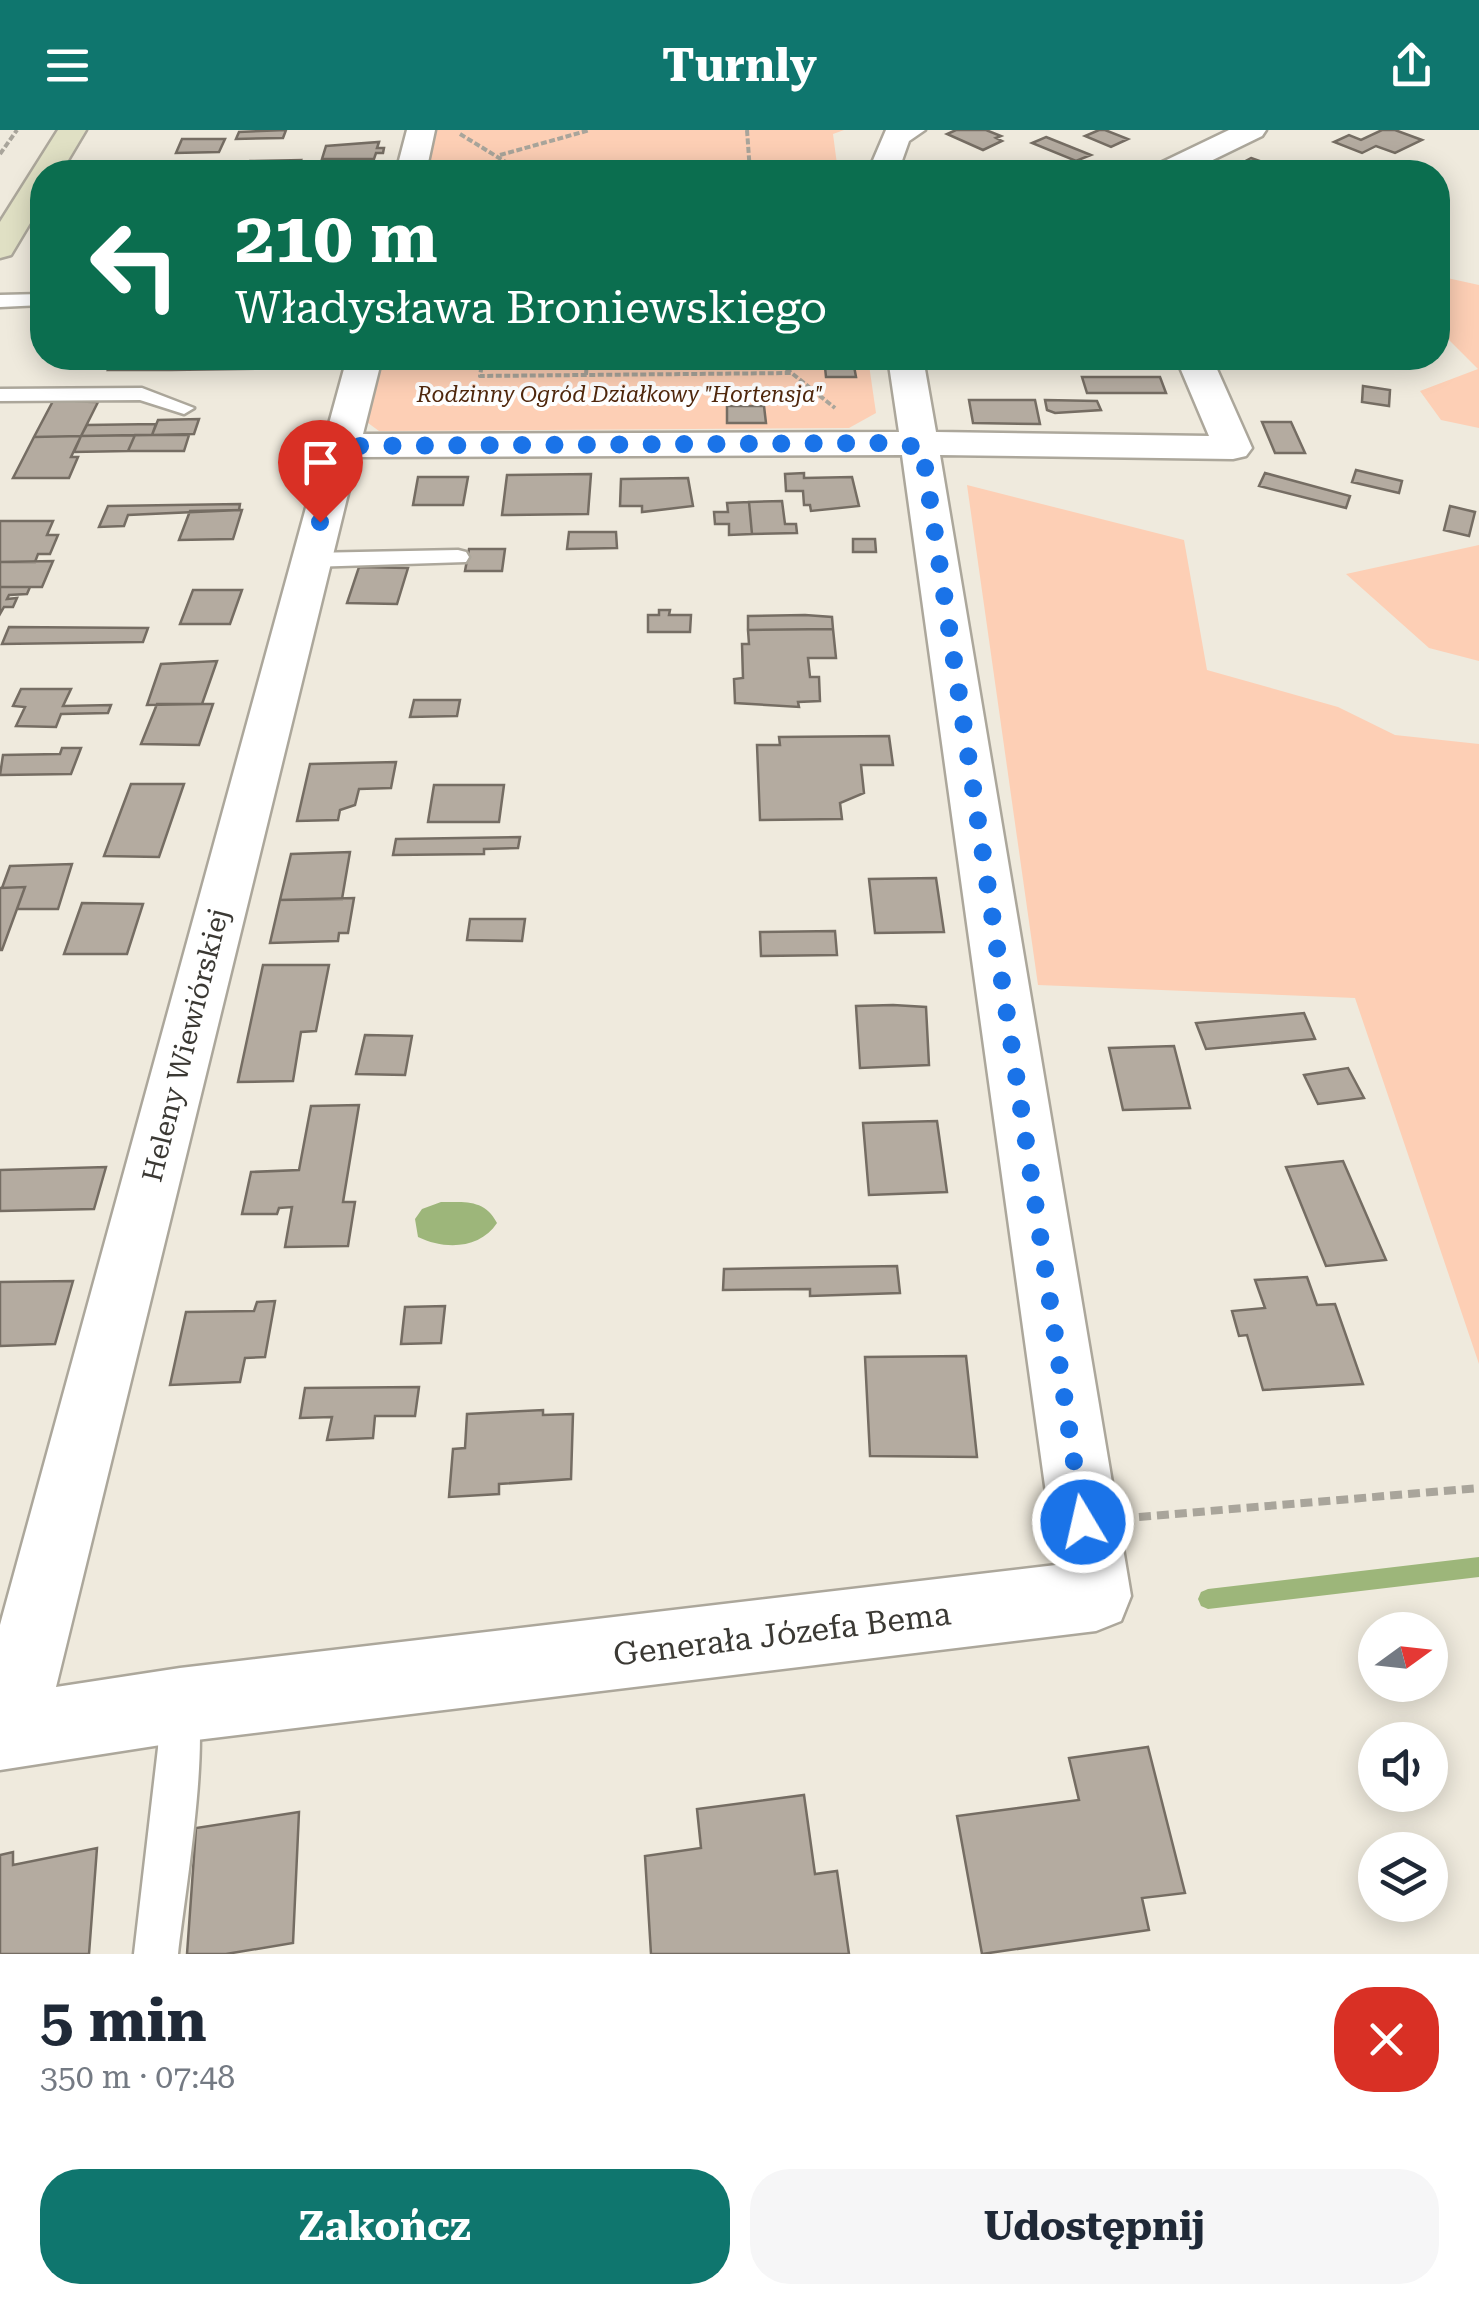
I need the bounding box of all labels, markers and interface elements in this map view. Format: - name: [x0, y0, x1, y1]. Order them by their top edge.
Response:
- icon: menu: [40, 38, 95, 93]
- icon: share: [1384, 38, 1439, 93]
- text: Turnly: [662, 39, 817, 92]
- text: 210 m: [235, 197, 438, 279]
- icon: left: [70, 200, 200, 330]
- text: Władysława Broniewskiego: [235, 281, 827, 334]
- park label: Rodzinny Ogród Działkowy "Hortensja": [416, 382, 823, 407]
- pin: [278, 420, 363, 523]
- icon: arrive: [293, 435, 348, 490]
- street label: Heleny Wiewiórskiej: [136, 905, 235, 1185]
- position arrow: [1031, 1470, 1135, 1574]
- street label: Generała Józefa Bema: [611, 1594, 953, 1674]
- north arrow: [1358, 1612, 1448, 1702]
- map controls: [1358, 1612, 1448, 1922]
- button: sound: [1358, 1722, 1448, 1812]
- button: layers: [1358, 1832, 1448, 1922]
- text: 5 min: [40, 1985, 207, 2056]
- button: close: [1334, 1987, 1439, 2092]
- text: 350 m · 07:48: [40, 2058, 235, 2096]
- button: Zakończ: [40, 2169, 730, 2284]
- button: Udostępnij: [750, 2169, 1439, 2284]

